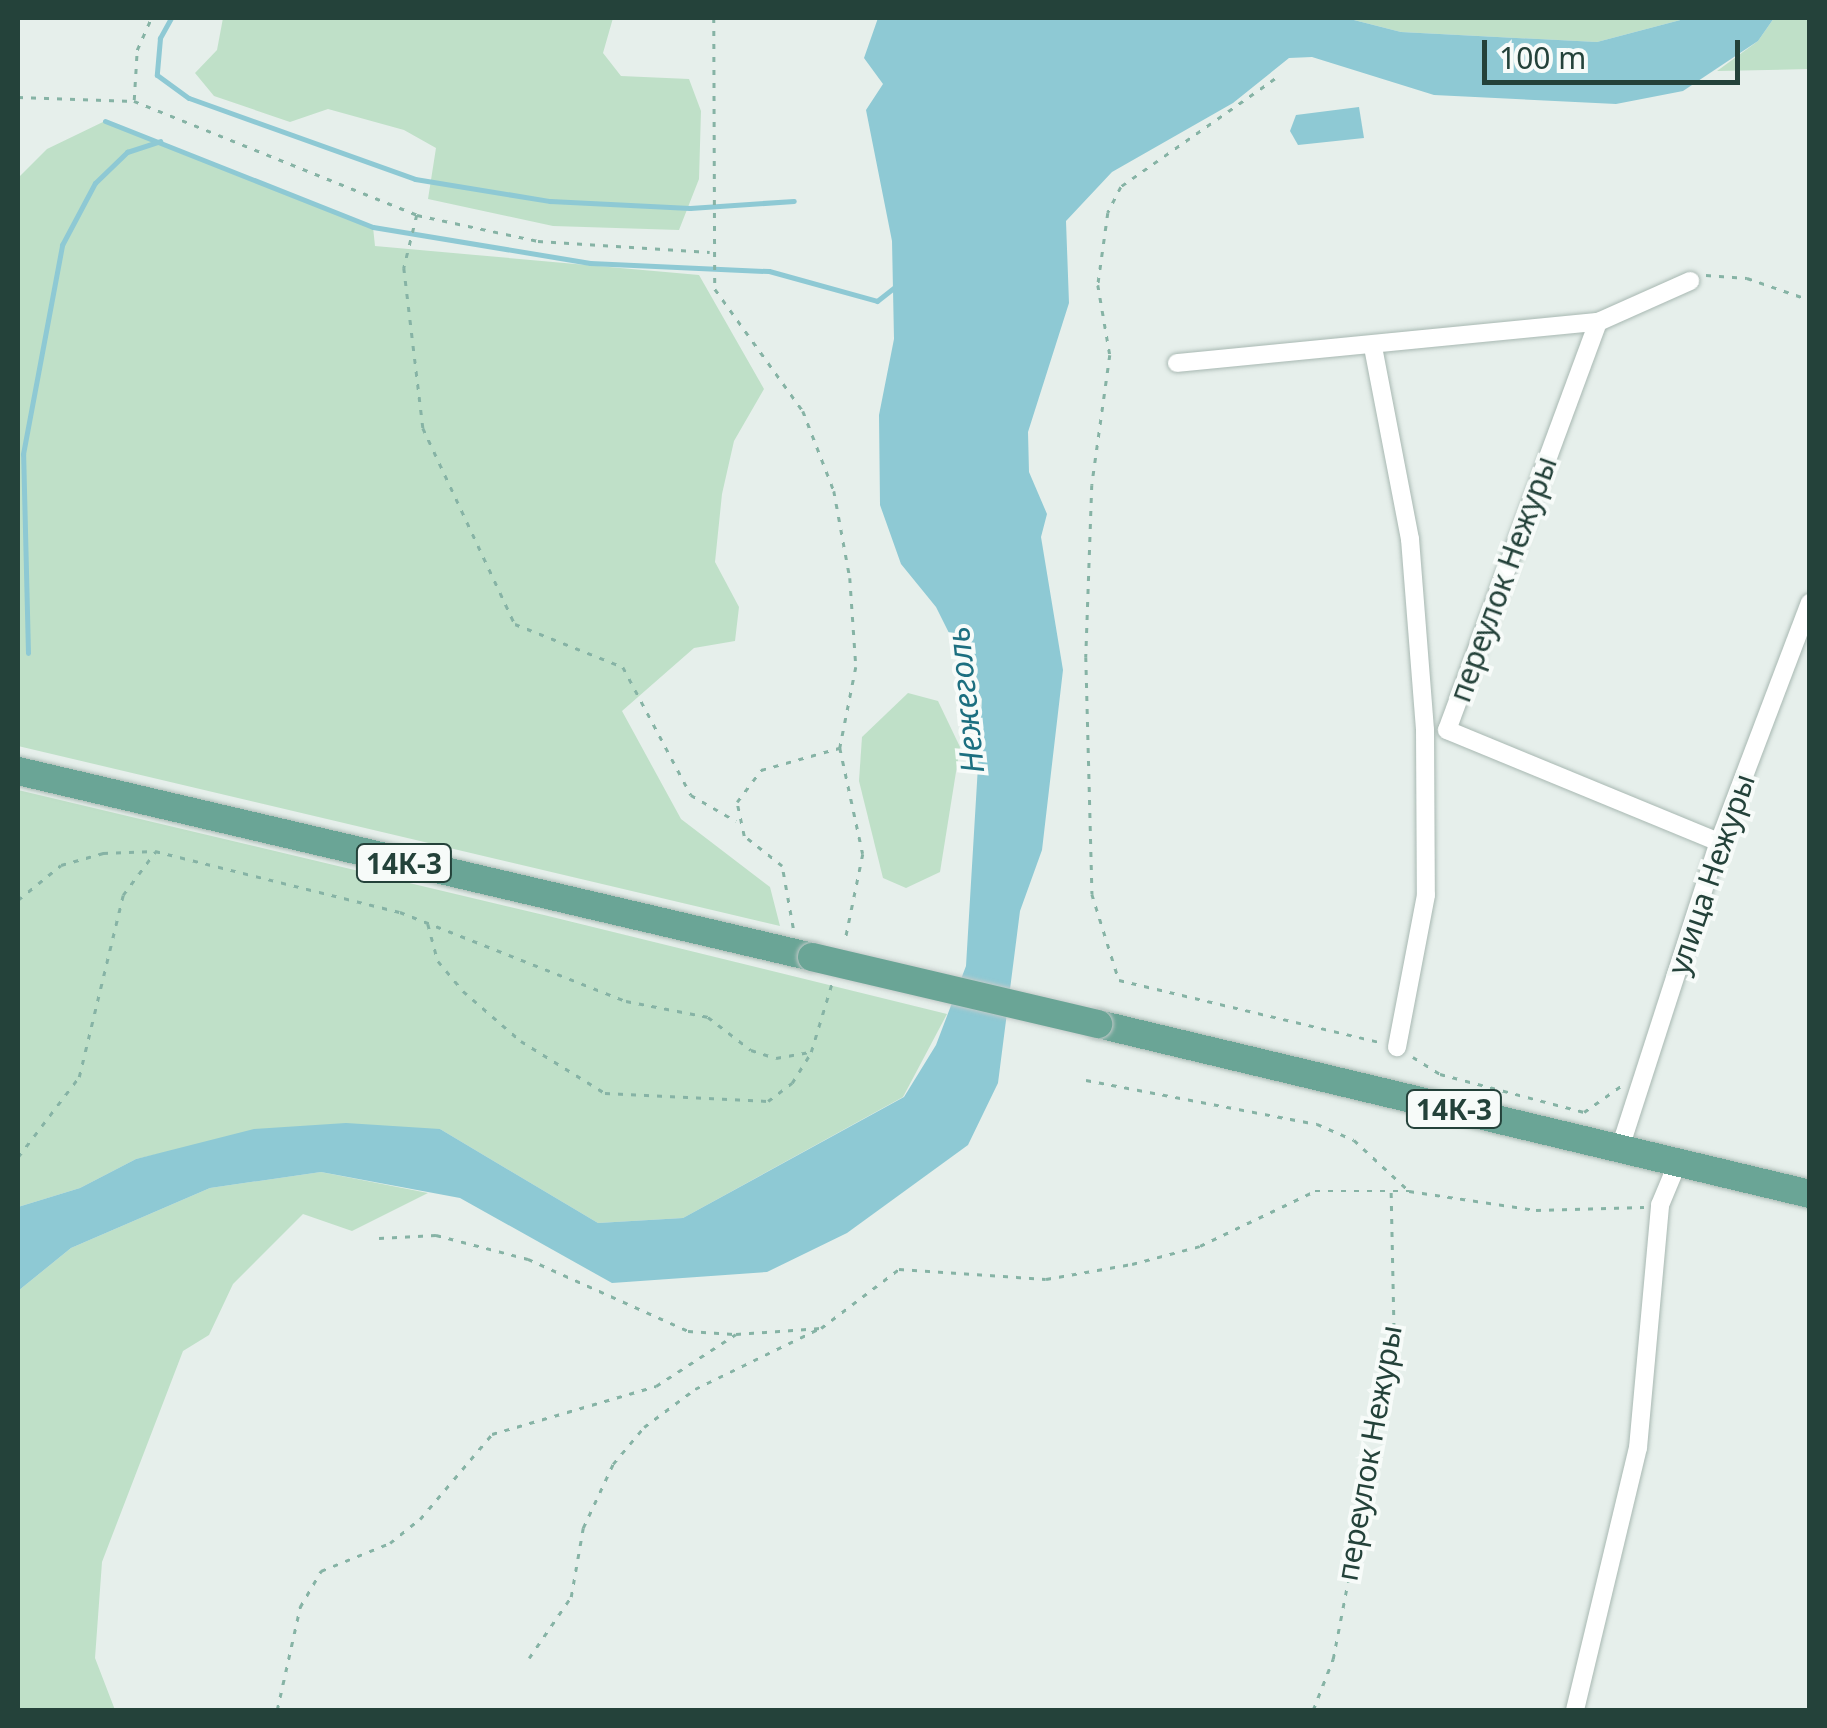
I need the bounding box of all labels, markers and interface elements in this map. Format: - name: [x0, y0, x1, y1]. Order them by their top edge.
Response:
- scale bar: [1487, 20, 1744, 82]
- text: 100 m: [1499, 37, 1586, 78]
- street label: переулок Нежуры: [1442, 451, 1564, 707]
- water label: Нежеголь: [938, 625, 992, 775]
- street label: улица Нежуры: [1660, 769, 1762, 979]
- road number: 14К-3: [354, 840, 454, 886]
- road number: 14К-3: [1404, 1086, 1504, 1132]
- street label: переулок Нежуры: [1329, 1322, 1409, 1584]

